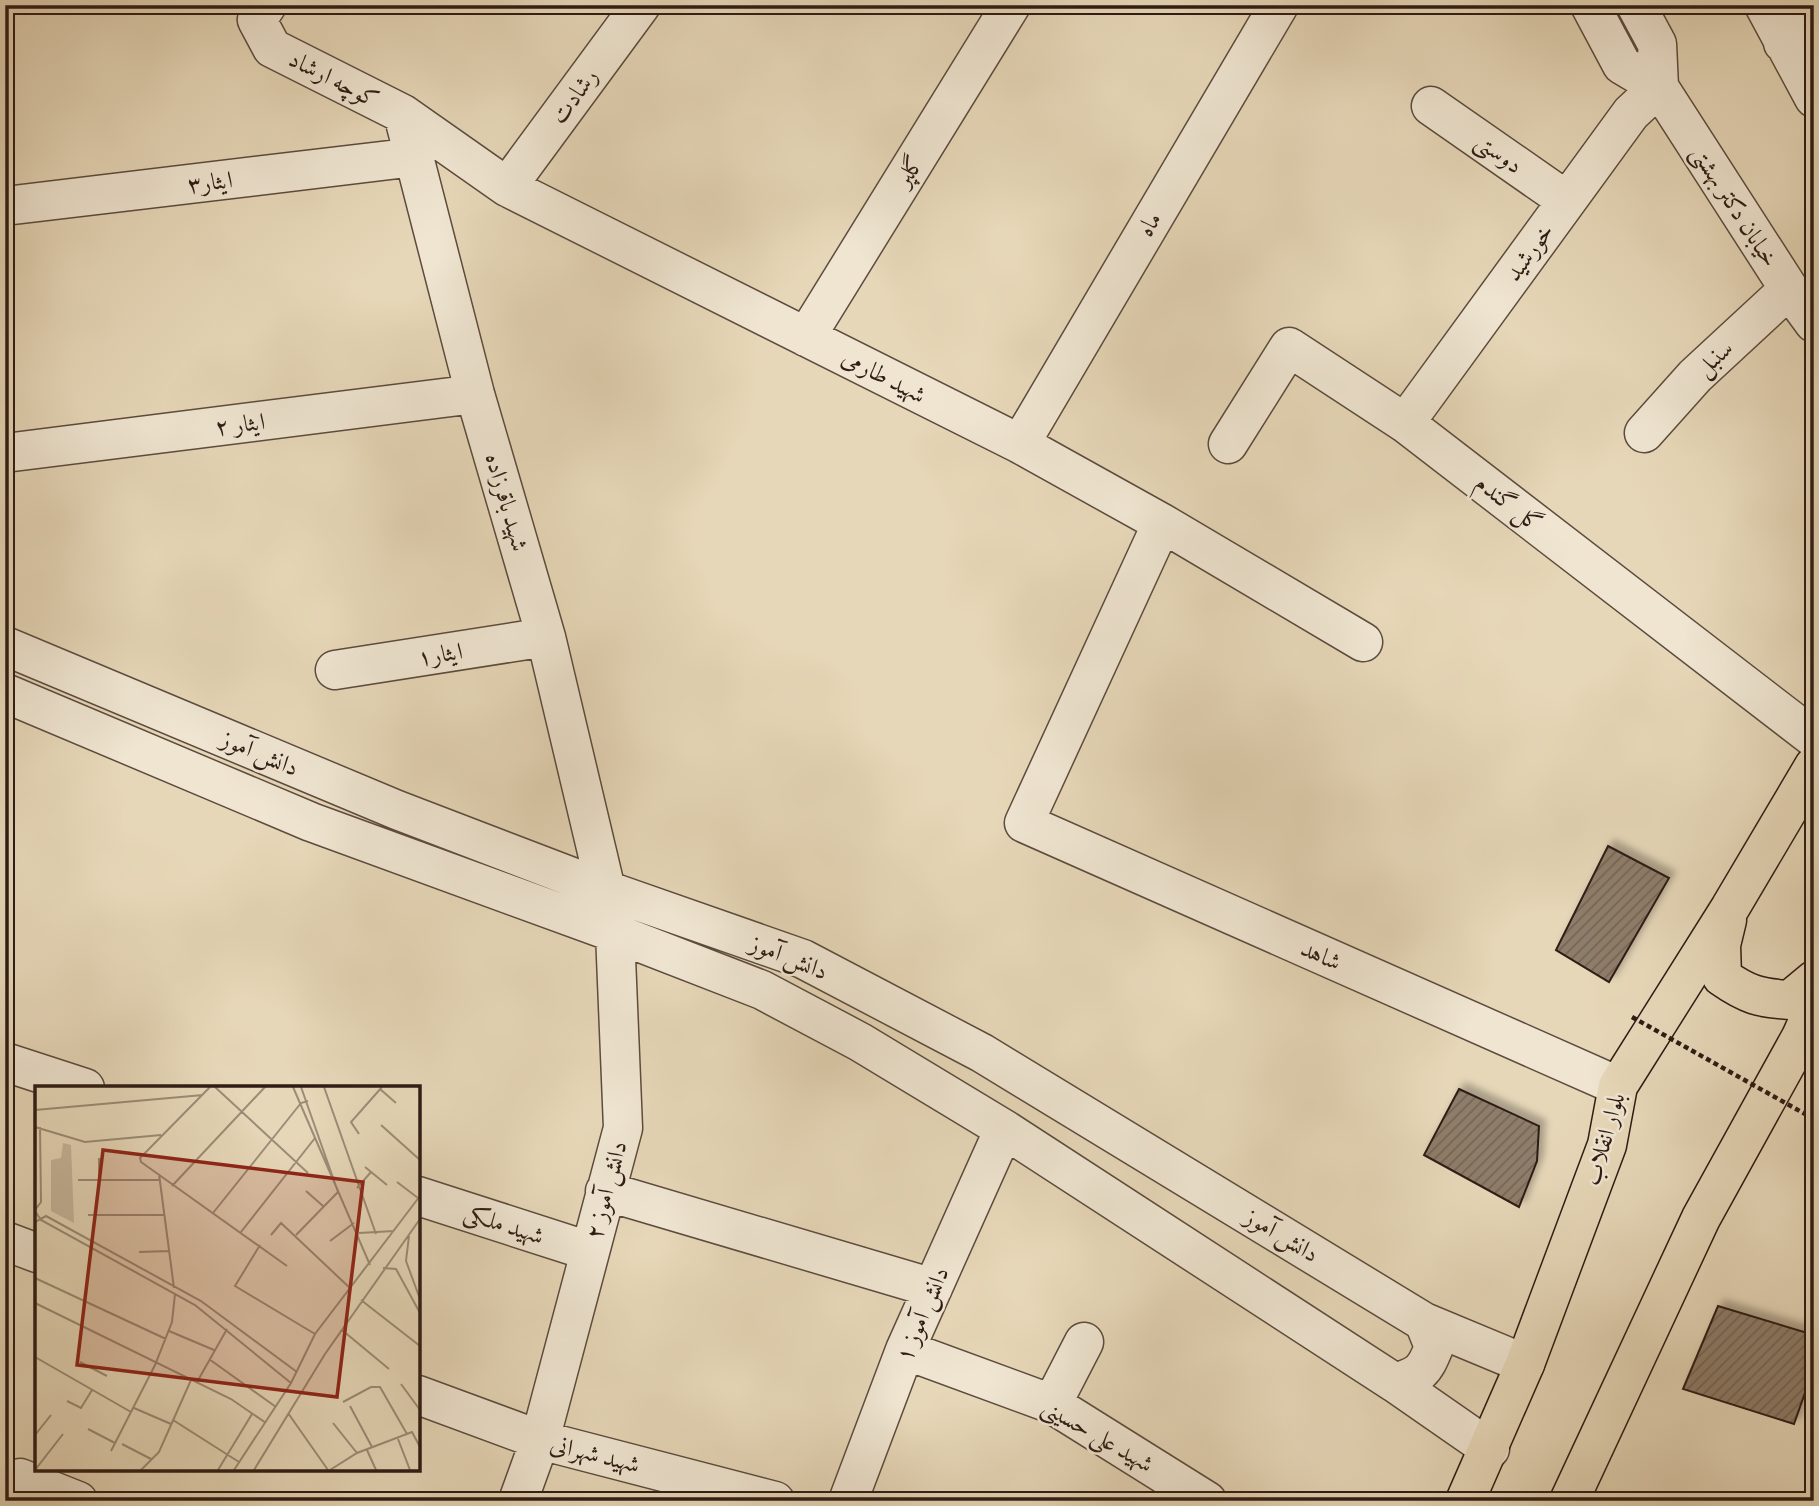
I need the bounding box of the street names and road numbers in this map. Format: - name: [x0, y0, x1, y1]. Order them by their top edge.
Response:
- street label: کوچه ارشاد: [283, 43, 385, 116]
- street label: رشادت: [543, 62, 605, 130]
- street label: دوستی: [1468, 125, 1529, 182]
- street label: خیابان دکتر بهشتی: [1683, 139, 1786, 274]
- street label: گلپر: [885, 149, 931, 196]
- street label: ایثار۳: [185, 163, 235, 201]
- street label: ماه: [1129, 206, 1169, 242]
- street label: خورشید: [1497, 217, 1561, 287]
- street label: سنبل: [1688, 332, 1741, 384]
- street label: شهید طارمی: [836, 341, 932, 411]
- street label: ایثار ۲: [213, 405, 267, 443]
- street label: شهید باقرزاده: [478, 449, 536, 555]
- street label: گل گندم: [1466, 467, 1549, 543]
- street label: ایثار۱: [415, 635, 465, 673]
- street label: دانش آموز: [214, 722, 304, 784]
- street label: دانش آموز: [743, 926, 833, 987]
- street label: شاهد: [1296, 932, 1346, 978]
- street label: بلوار انقلاب: [1575, 1089, 1633, 1189]
- street label: دانش آموز ۲: [578, 1137, 634, 1243]
- street label: شهید ملکی: [460, 1196, 548, 1252]
- street label: دانش آموز: [1237, 1199, 1325, 1270]
- street label: دانش آموز ۱: [888, 1262, 956, 1366]
- street label: شهید علی حسینی: [1036, 1390, 1160, 1481]
- street label: شهید شهرانی: [547, 1427, 643, 1481]

